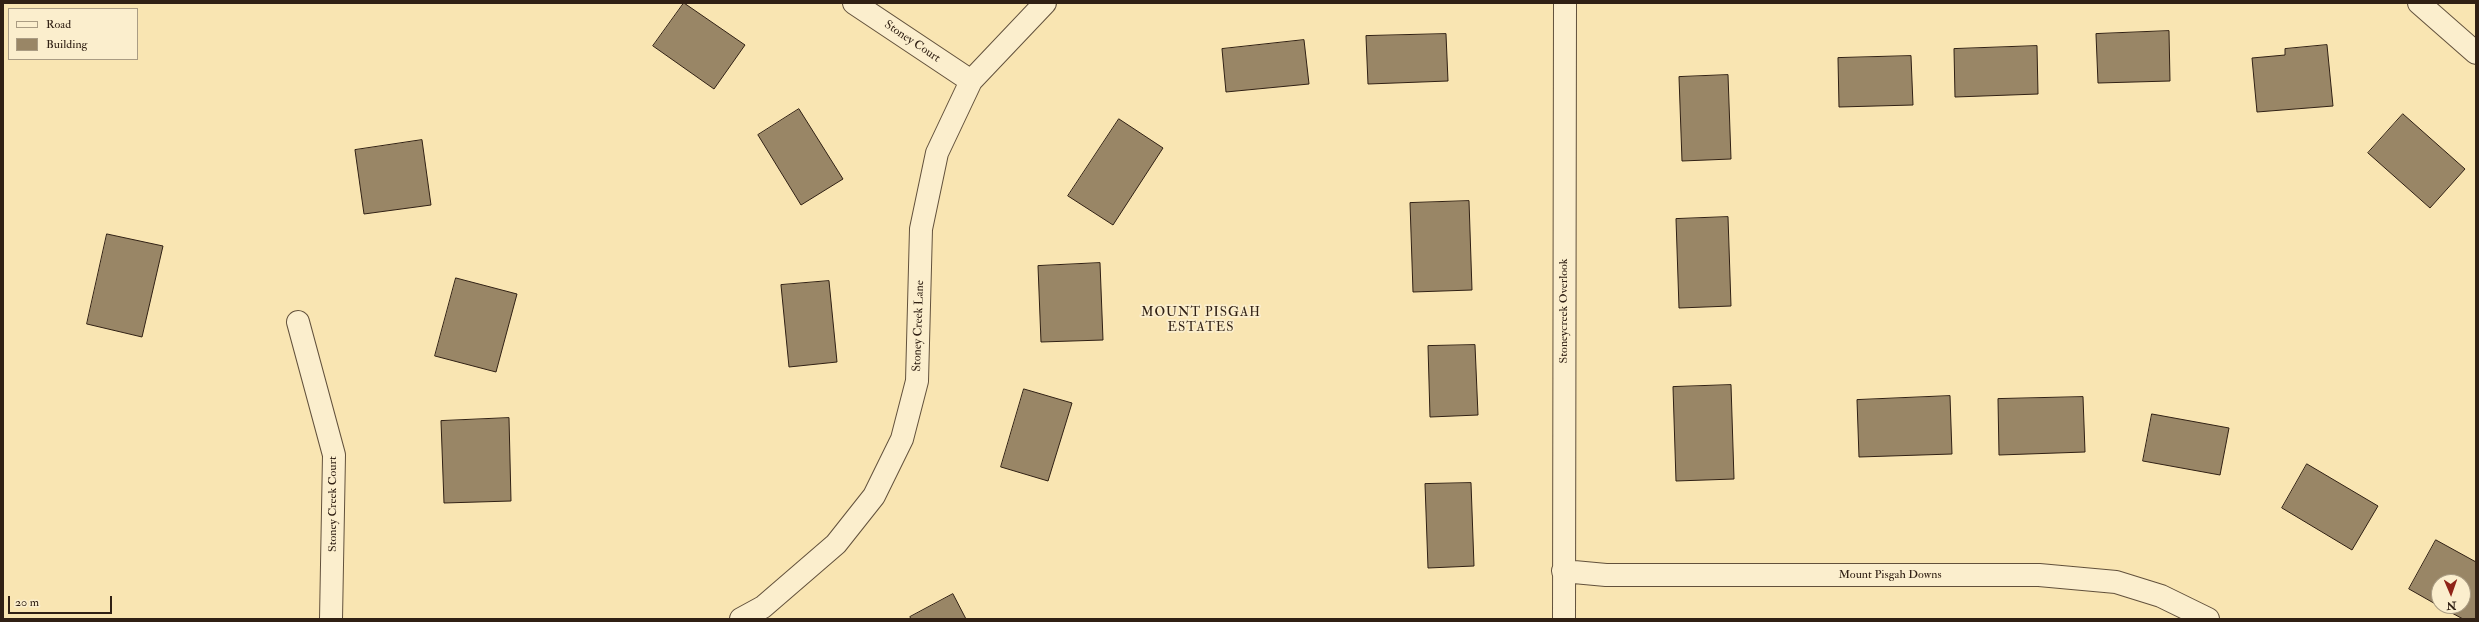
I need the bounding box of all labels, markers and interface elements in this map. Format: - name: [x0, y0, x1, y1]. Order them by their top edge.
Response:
- legend: [8, 8, 138, 60]
- text: Road: [46, 17, 71, 32]
- street label: Stoney Court: [881, 18, 943, 66]
- text: Building: [46, 37, 87, 52]
- street label: Stoneycreek Overlook: [1557, 259, 1571, 363]
- street label: Stoney Creek Lane: [910, 280, 928, 372]
- district label: MOUNT PISGAH ESTATES: [1141, 305, 1261, 336]
- street label: Stoney Creek Court: [326, 456, 340, 552]
- street label: Mount Pisgah Downs: [1838, 568, 1942, 582]
- north arrow: [2431, 574, 2471, 614]
- scale bar: [10, 588, 114, 614]
- text: 20 m: [15, 595, 39, 610]
- text: N: [2446, 599, 2457, 612]

